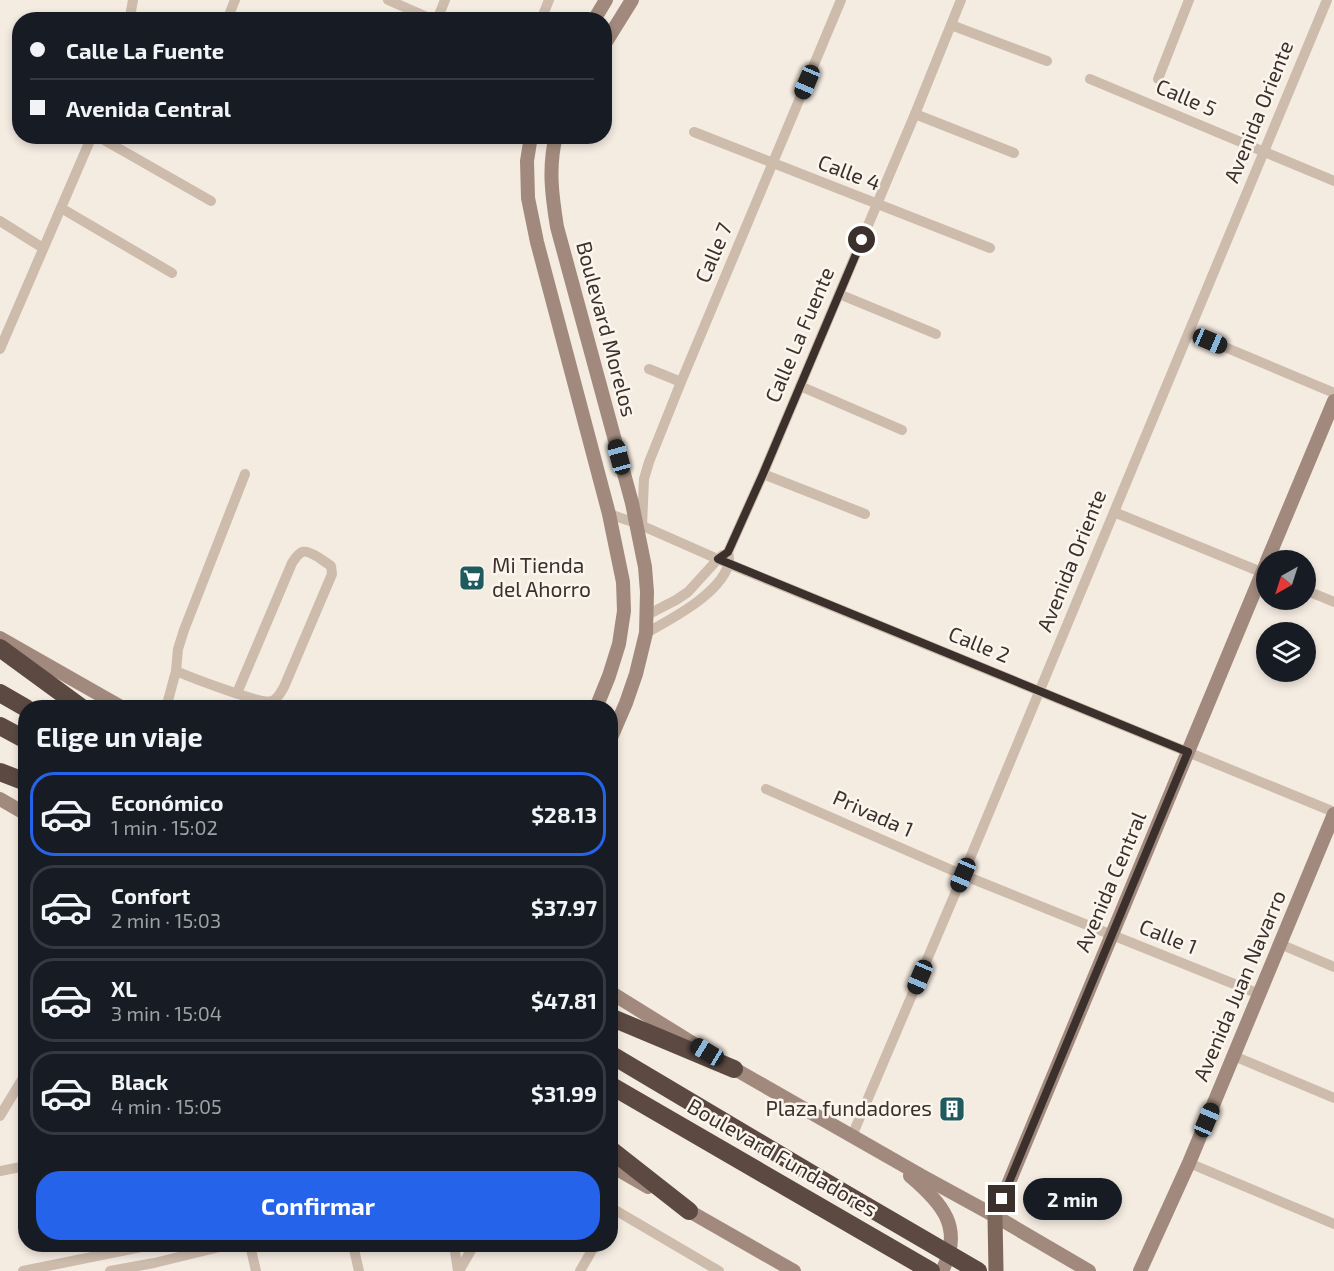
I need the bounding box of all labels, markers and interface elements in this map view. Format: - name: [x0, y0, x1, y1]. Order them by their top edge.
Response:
- text: Calle La Fuente: [66, 37, 224, 63]
- street label: Avenida Oriente: [1218, 37, 1297, 186]
- car: [792, 62, 822, 102]
- street label: Calle 5: [1153, 73, 1221, 120]
- text: Avenida Central: [66, 95, 231, 121]
- street label: Calle 4: [815, 148, 884, 195]
- street label: Calle 7: [689, 218, 736, 286]
- route start: [848, 226, 875, 253]
- street label: Boulevard Morelos: [572, 238, 643, 419]
- street label: Calle La Fuente: [759, 263, 838, 406]
- car: [1190, 326, 1230, 356]
- car: [606, 437, 632, 477]
- street label: Avenida Oriente: [1031, 486, 1110, 635]
- north arrow: [1256, 550, 1316, 610]
- map controls: [1256, 550, 1316, 682]
- place label: Mi Tienda del Ahorro: [492, 552, 591, 601]
- supermarket icon: Mi Tienda del Ahorro: [457, 563, 487, 593]
- street label: Calle 2: [945, 620, 1014, 667]
- button: layers: [1256, 622, 1316, 682]
- text: Elige un viaje: [36, 720, 203, 752]
- street label: Privada 1: [830, 784, 918, 841]
- icon: car: [39, 787, 93, 841]
- text: Económico: [111, 789, 223, 815]
- text: $28.13: [531, 801, 597, 827]
- street label: Avenida Central: [1069, 807, 1151, 955]
- text: 1 min · 15:02: [111, 815, 218, 839]
- car: [948, 855, 978, 895]
- icon: car: [39, 880, 93, 934]
- text: Confort: [111, 882, 190, 908]
- street label: Avenida Juan Navarro: [1187, 886, 1290, 1085]
- text: $37.97: [531, 894, 597, 920]
- text: 2 min · 15:03: [111, 908, 221, 932]
- street label: Calle 1: [1136, 913, 1201, 958]
- car: [905, 957, 935, 997]
- icon: car: [39, 973, 93, 1027]
- text: XL: [111, 975, 137, 1001]
- text: $47.81: [531, 987, 597, 1013]
- text: 3 min · 15:04: [111, 1001, 222, 1025]
- car: [687, 1035, 727, 1069]
- icon: car: [39, 1066, 93, 1120]
- text: Black: [111, 1068, 168, 1094]
- text: $31.99: [531, 1080, 597, 1106]
- street label: Boulevard Fundadores: [684, 1092, 882, 1221]
- text: 4 min · 15:05: [111, 1094, 222, 1118]
- building icon: Plaza fundadores: [937, 1094, 967, 1124]
- place label: Plaza fundadores: [765, 1095, 932, 1120]
- car: [1192, 1100, 1222, 1140]
- button: Confirmar: [36, 1171, 600, 1240]
- callout: 2 min: [1023, 1178, 1122, 1220]
- route end: [988, 1185, 1015, 1212]
- text: 2 min: [1047, 1187, 1098, 1211]

